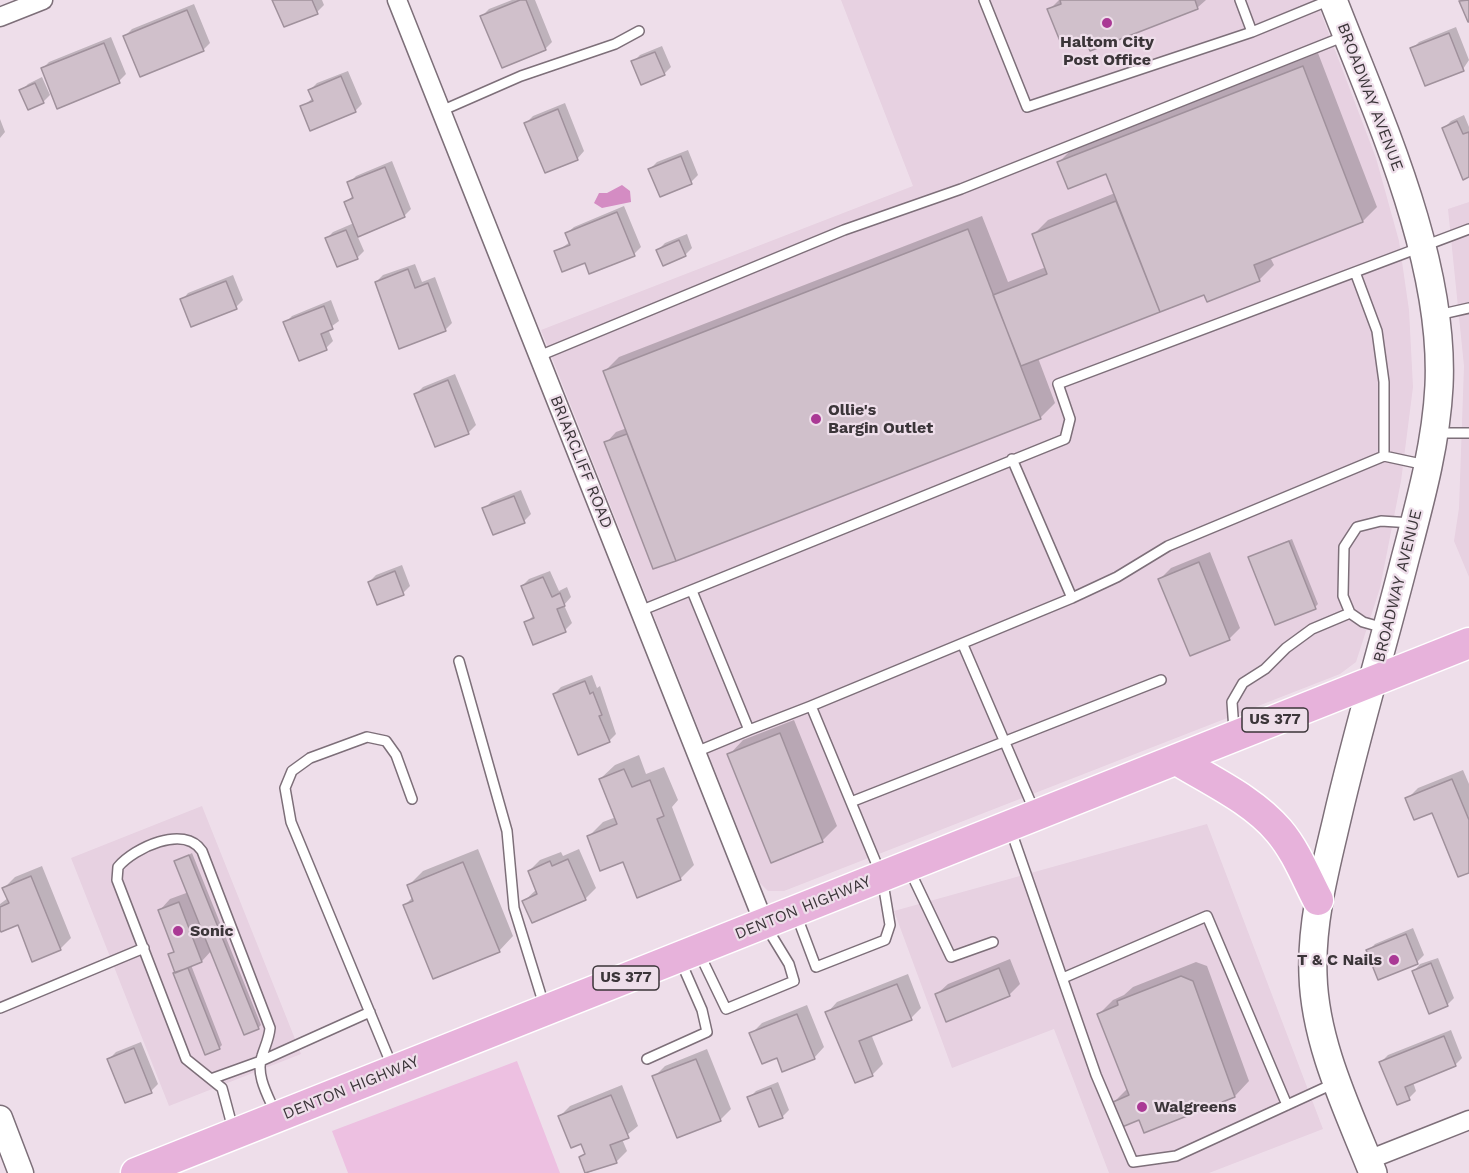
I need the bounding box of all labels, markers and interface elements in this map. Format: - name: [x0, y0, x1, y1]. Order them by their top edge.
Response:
- marker: Haltom City Post Office: [1100, 16, 1114, 30]
- street label: BROADWAY AVENUE: [1333, 20, 1407, 174]
- place label: Haltom City Post Office: [1060, 32, 1154, 70]
- street label: BRIARCLIFF ROAD: [546, 393, 616, 531]
- place label: Ollie's Bargin Outlet: [828, 400, 933, 438]
- marker: Ollie's Bargin Outlet: [809, 412, 823, 426]
- street label: BROADWAY AVENUE: [1370, 508, 1426, 664]
- road number: US 377: [1242, 708, 1308, 732]
- street label: DENTON HIGHWAY: [732, 872, 874, 944]
- place label: Sonic: [190, 921, 234, 941]
- marker: Sonic: [171, 924, 185, 938]
- place label: T & C Nails: [1297, 950, 1382, 970]
- marker: T & C Nails: [1387, 953, 1401, 967]
- road number: US 377: [593, 966, 659, 990]
- street label: DENTON HIGHWAY: [280, 1052, 422, 1124]
- place label: Walgreens: [1154, 1097, 1237, 1117]
- marker: Walgreens: [1135, 1100, 1149, 1114]

